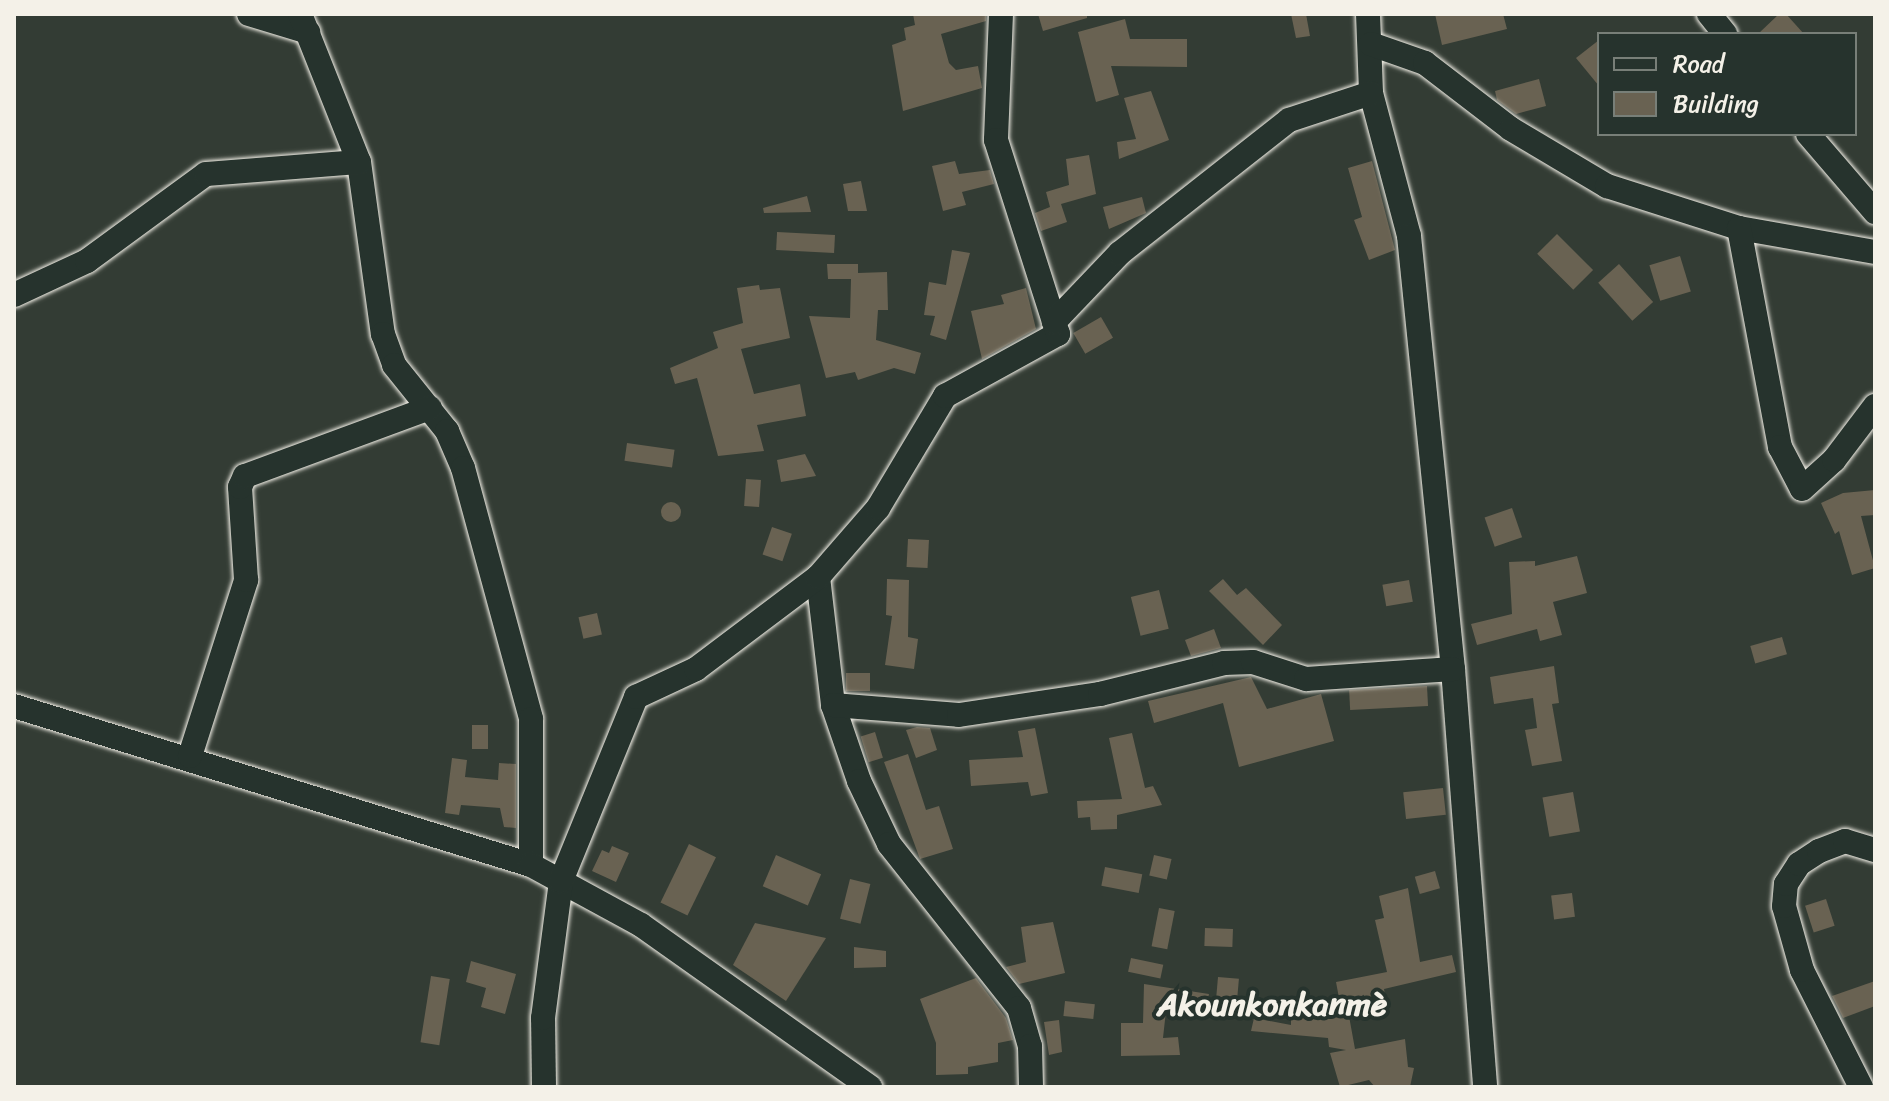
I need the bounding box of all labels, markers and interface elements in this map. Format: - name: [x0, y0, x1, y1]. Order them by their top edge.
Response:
- legend: [1597, 32, 1857, 136]
- text: Road: [1673, 43, 1724, 85]
- text: Building: [1673, 83, 1759, 125]
- district label: Akounkonkanmè: [1157, 986, 1387, 1024]

